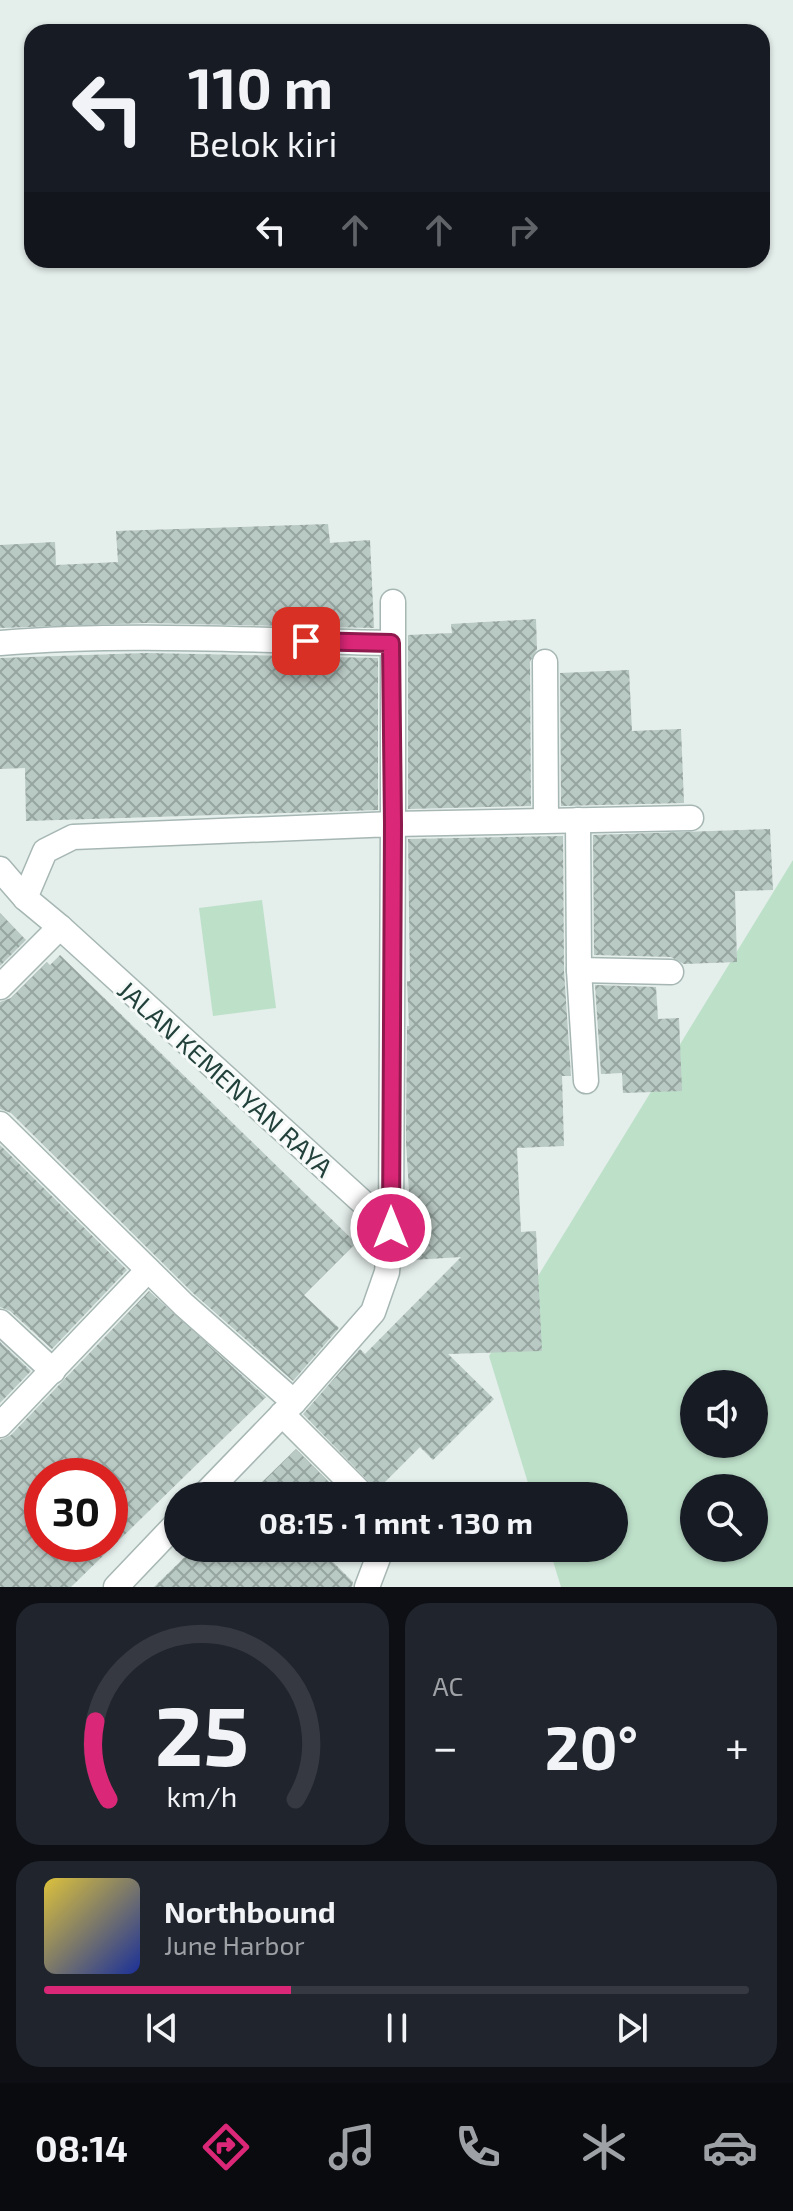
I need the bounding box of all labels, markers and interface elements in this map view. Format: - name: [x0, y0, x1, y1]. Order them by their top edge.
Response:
- text: 110 m: [188, 53, 333, 120]
- icon: left: [56, 56, 160, 160]
- text: Belok kiri: [188, 121, 337, 164]
- icon: left: [249, 208, 293, 252]
- icon: ahead: [333, 208, 377, 252]
- icon: ahead: [417, 208, 461, 252]
- icon: right: [501, 208, 545, 252]
- pin: [272, 607, 340, 675]
- icon: arrive: [284, 619, 328, 663]
- street label: JALAN KEMENYAN RAYA: [112, 973, 340, 1183]
- position arrow: [349, 1186, 433, 1270]
- map controls: [680, 1370, 768, 1562]
- button: sound: [680, 1370, 768, 1458]
- speed limit sign: 30: [24, 1458, 128, 1562]
- button: search: [680, 1474, 768, 1562]
- text: 08:15 · 1 mnt · 130 m: [259, 1504, 533, 1540]
- text: AC: [433, 1670, 463, 1701]
- text: 25: [155, 1683, 249, 1783]
- text: 20°: [545, 1710, 638, 1782]
- text: −: [433, 1719, 458, 1772]
- text: +: [725, 1719, 749, 1772]
- text: km/h: [167, 1778, 238, 1813]
- text: Northbound: [164, 1893, 336, 1929]
- text: June Harbor: [164, 1929, 305, 1960]
- icon: previous: [140, 2006, 184, 2050]
- icon: pause: [375, 2006, 419, 2050]
- icon: next: [610, 2006, 654, 2050]
- icon: directions: [198, 2119, 254, 2175]
- icon: music: [324, 2119, 380, 2175]
- icon: phone: [450, 2119, 506, 2175]
- icon: climate: [576, 2119, 632, 2175]
- icon: car: [702, 2119, 758, 2175]
- text: 08:14: [35, 2126, 128, 2169]

